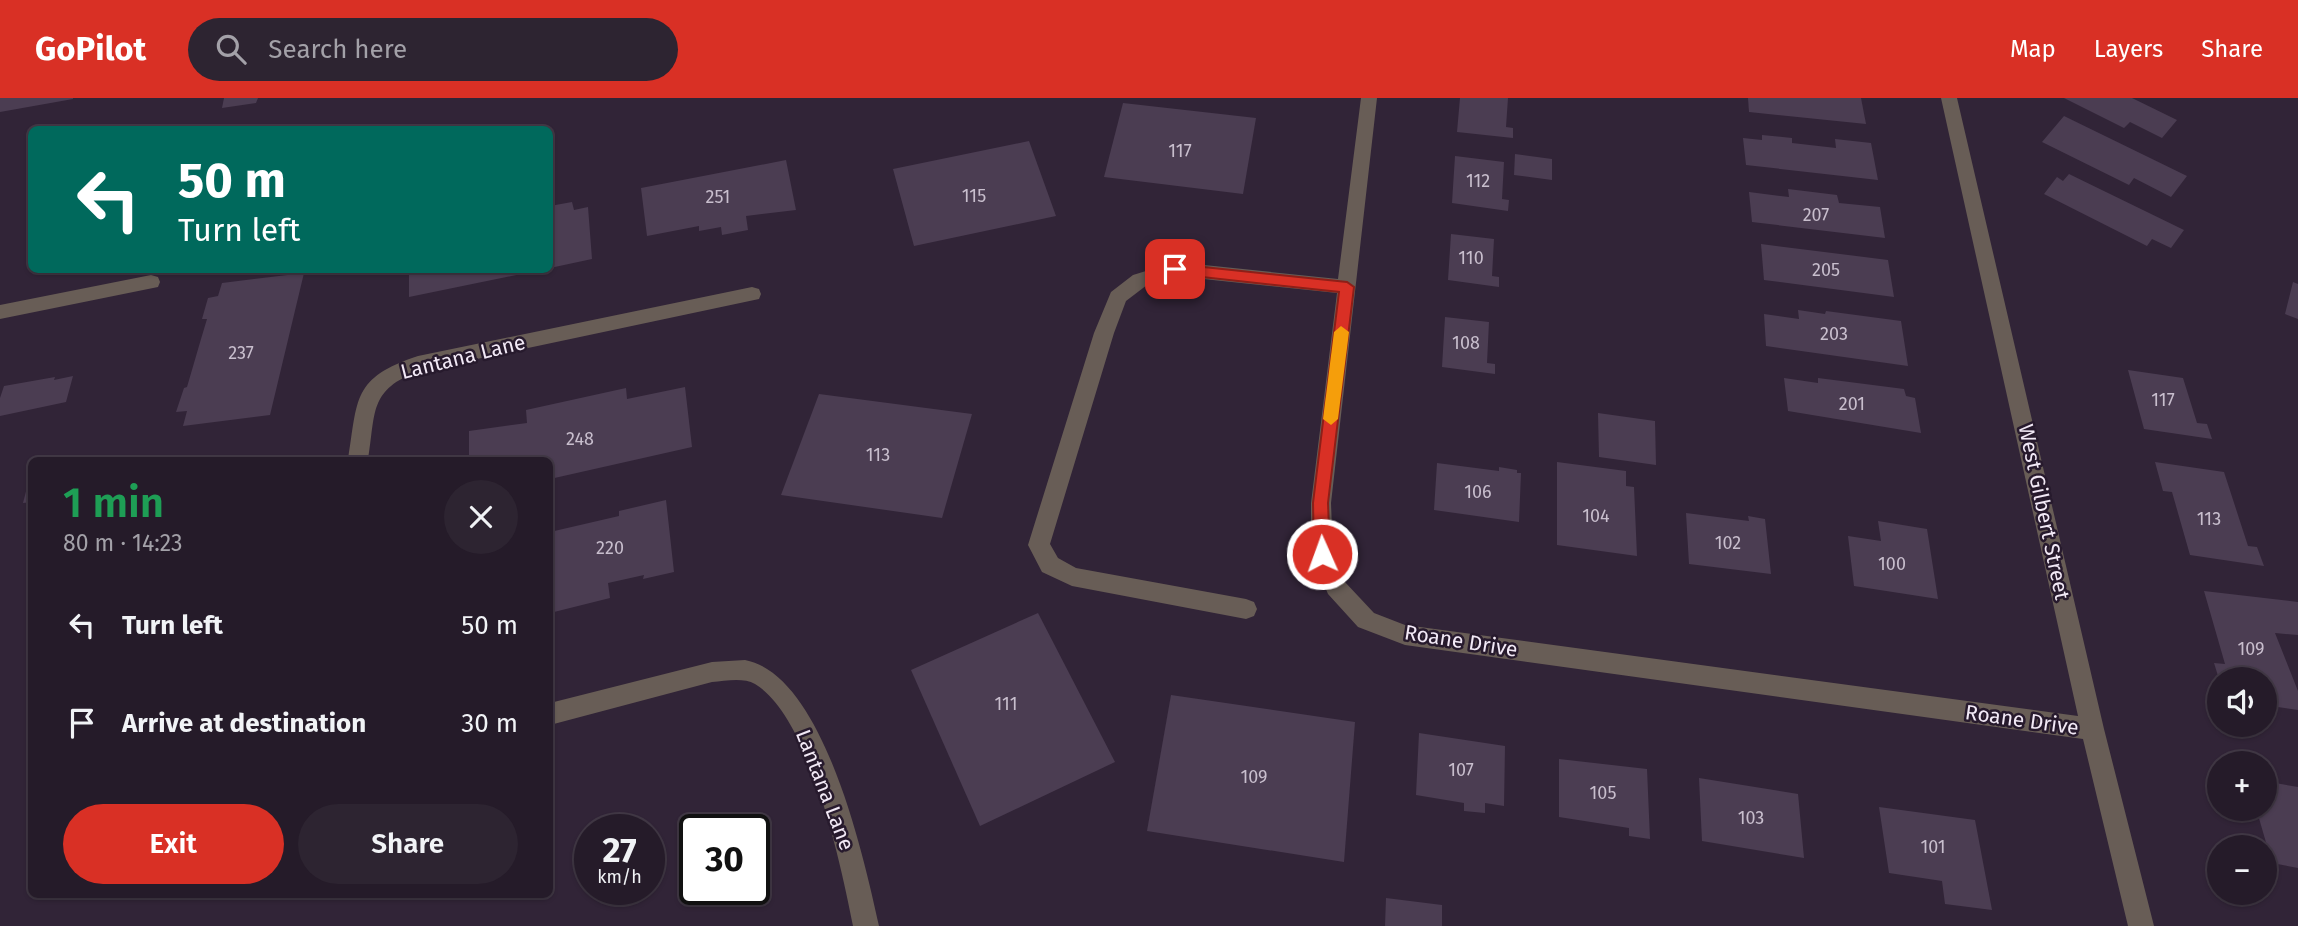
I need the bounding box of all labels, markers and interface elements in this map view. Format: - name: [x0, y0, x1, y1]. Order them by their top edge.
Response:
- search box: [188, 18, 678, 81]
- text: GoPilot: [35, 29, 146, 69]
- icon: search: [212, 30, 250, 68]
- text: Search here: [268, 34, 407, 65]
- text: Map: [2010, 35, 2056, 63]
- text: Layers: [2094, 35, 2163, 63]
- text: Share: [2201, 35, 2263, 63]
- house number: 117: [1168, 140, 1192, 162]
- text: 50 m: [178, 151, 286, 210]
- icon: left: [63, 154, 154, 245]
- house number: 112: [1466, 170, 1490, 192]
- house number: 115: [962, 185, 986, 207]
- house number: 251: [706, 186, 730, 208]
- house number: 207: [1803, 204, 1829, 226]
- text: Turn left: [178, 211, 300, 249]
- pin: [1145, 239, 1205, 299]
- house number: 110: [1458, 247, 1484, 269]
- icon: arrive: [1156, 250, 1194, 288]
- house number: 205: [1812, 259, 1840, 281]
- house number: 203: [1820, 323, 1848, 345]
- street label: Lantana Lane: [398, 329, 528, 385]
- house number: 108: [1452, 332, 1480, 354]
- house number: 237: [228, 342, 254, 364]
- house number: 117: [2151, 389, 2175, 411]
- house number: 201: [1839, 393, 1865, 415]
- street label: West Gilbert Street: [2013, 422, 2075, 603]
- house number: 248: [566, 428, 594, 450]
- house number: 113: [866, 444, 890, 466]
- text: 1 min: [63, 478, 164, 528]
- button: close: [444, 480, 518, 554]
- house number: 106: [1464, 481, 1492, 503]
- house number: 104: [1582, 505, 1610, 527]
- house number: 113: [2197, 508, 2221, 530]
- position arrow: [1285, 517, 1359, 591]
- text: 80 m · 14:23: [63, 529, 183, 557]
- house number: 102: [1715, 532, 1741, 554]
- house number: 220: [596, 537, 624, 559]
- house number: 100: [1878, 553, 1906, 575]
- icon: left: [63, 606, 101, 644]
- text: Turn left: [122, 610, 223, 641]
- text: 50 m: [461, 610, 518, 641]
- street label: Roane Drive: [1402, 619, 1520, 663]
- house number: 109: [2237, 638, 2265, 660]
- map controls: [2207, 667, 2277, 905]
- button: sound: [2207, 667, 2277, 737]
- house number: 111: [995, 693, 1017, 715]
- street label: Roane Drive: [1964, 699, 2080, 741]
- icon: arrive: [63, 704, 101, 742]
- text: Arrive at destination: [122, 708, 366, 739]
- text: 30 m: [461, 708, 518, 739]
- street label: Lantana Lane: [790, 726, 860, 854]
- button: +: [2207, 751, 2277, 821]
- house number: 107: [1448, 759, 1474, 781]
- house number: 109: [1240, 766, 1268, 788]
- house number: 105: [1590, 782, 1616, 804]
- button: Exit: [63, 804, 284, 884]
- button: Share: [298, 804, 518, 884]
- house number: 103: [1738, 807, 1764, 829]
- speed limit sign: 30: [679, 814, 770, 905]
- text: 27: [602, 829, 637, 871]
- button: −: [2207, 835, 2277, 905]
- house number: 101: [1920, 836, 1946, 858]
- text: km/h: [597, 866, 642, 888]

